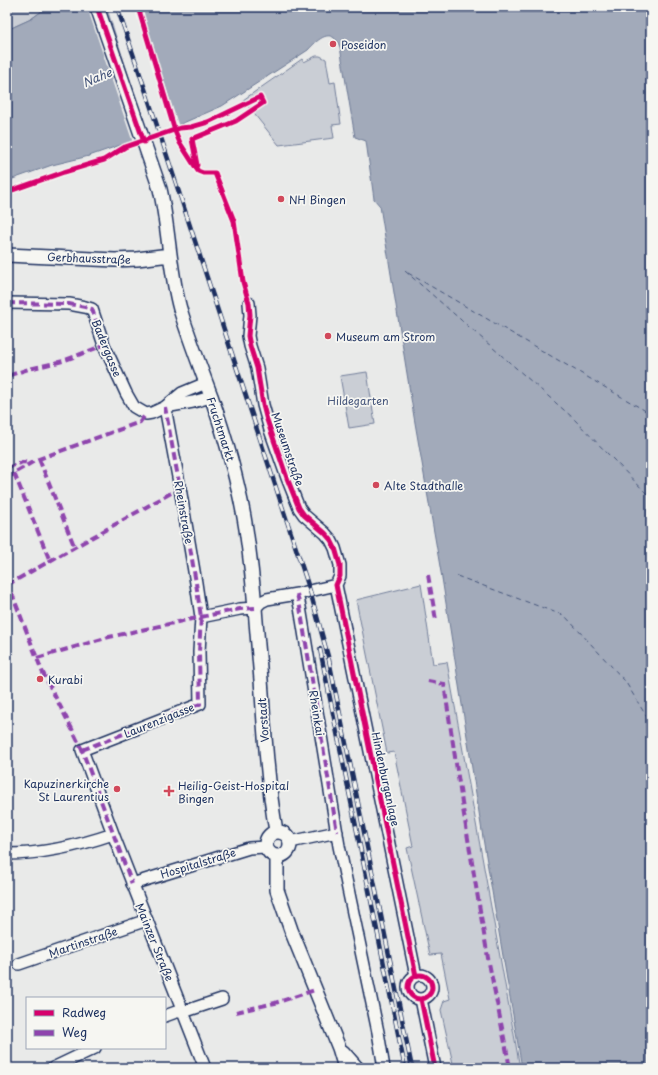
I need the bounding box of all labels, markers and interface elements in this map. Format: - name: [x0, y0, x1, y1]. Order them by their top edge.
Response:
- place label: Poseidon: [341, 36, 386, 53]
- marker: Poseidon: [328, 39, 338, 49]
- water label: Nahe: [80, 63, 115, 91]
- place label: NH Bingen: [289, 191, 346, 208]
- marker: NH Bingen: [276, 194, 286, 204]
- street label: Gerbhausstraße: [47, 248, 131, 268]
- street label: Badergasse: [88, 317, 126, 380]
- place label: Museum am Strom: [336, 328, 435, 345]
- marker: Museum am Strom: [323, 331, 333, 341]
- park label: Hildegarten: [327, 392, 389, 409]
- street label: Fruchtmarkt: [203, 395, 240, 464]
- street label: Museumstraße: [267, 410, 309, 488]
- place label: Alte Stadthalle: [384, 477, 463, 494]
- street label: Rheinstraße: [170, 479, 198, 545]
- marker: Alte Stadthalle: [371, 480, 381, 490]
- place label: Kurabi: [48, 671, 83, 688]
- marker: Kurabi: [35, 674, 45, 684]
- street label: Rheinkai: [305, 689, 329, 737]
- street label: Vorstadt: [253, 697, 273, 743]
- street label: Laurenzigasse: [121, 698, 197, 742]
- street label: Hindenburganlage: [368, 730, 404, 828]
- place label: Kapuzinerkirche St Laurentius: [24, 775, 109, 805]
- place label: Heilig-Geist-Hospital Bingen: [178, 777, 289, 807]
- marker: Kapuzinerkirche St Laurentius: [112, 784, 122, 794]
- marker: Heilig-Geist-Hospital Bingen: [163, 785, 175, 797]
- street label: Hospitalstraße: [158, 843, 238, 883]
- street label: Mainzer Straße: [132, 900, 178, 984]
- street label: Martinstraße: [46, 922, 120, 962]
- legend: [26, 997, 166, 1049]
- text: Radweg: [62, 1003, 106, 1021]
- text: Weg: [62, 1023, 87, 1041]

